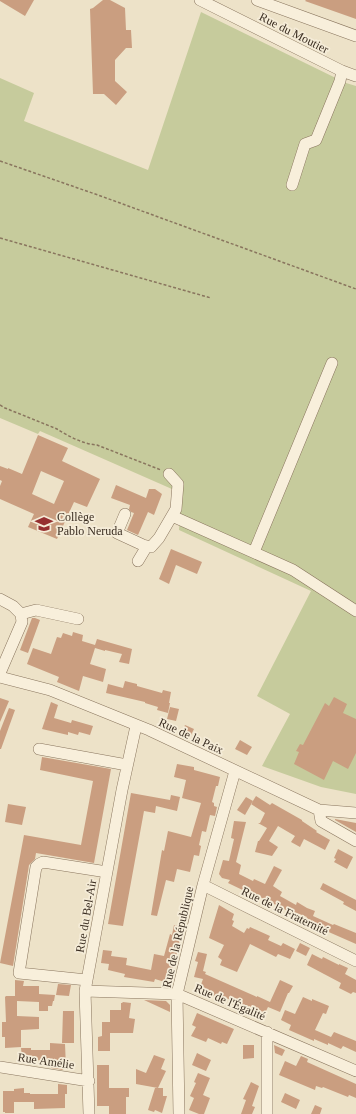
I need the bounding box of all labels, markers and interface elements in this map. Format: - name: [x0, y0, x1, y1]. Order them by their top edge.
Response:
- street label: Rue du Moutier: [257, 10, 331, 56]
- place label: Collège Pablo Neruda: [57, 510, 123, 538]
- school or university icon: Collège Pablo Neruda: [34, 514, 54, 534]
- street label: Rue de la Paix: [156, 715, 226, 757]
- street label: Rue du Bel-Air: [73, 878, 99, 954]
- street label: Rue de la Fraternité: [239, 884, 331, 938]
- street label: Rue de la République: [160, 885, 196, 989]
- street label: Rue de l'Égalité: [192, 981, 268, 1023]
- street label: Rue Amélie: [17, 1050, 75, 1072]

